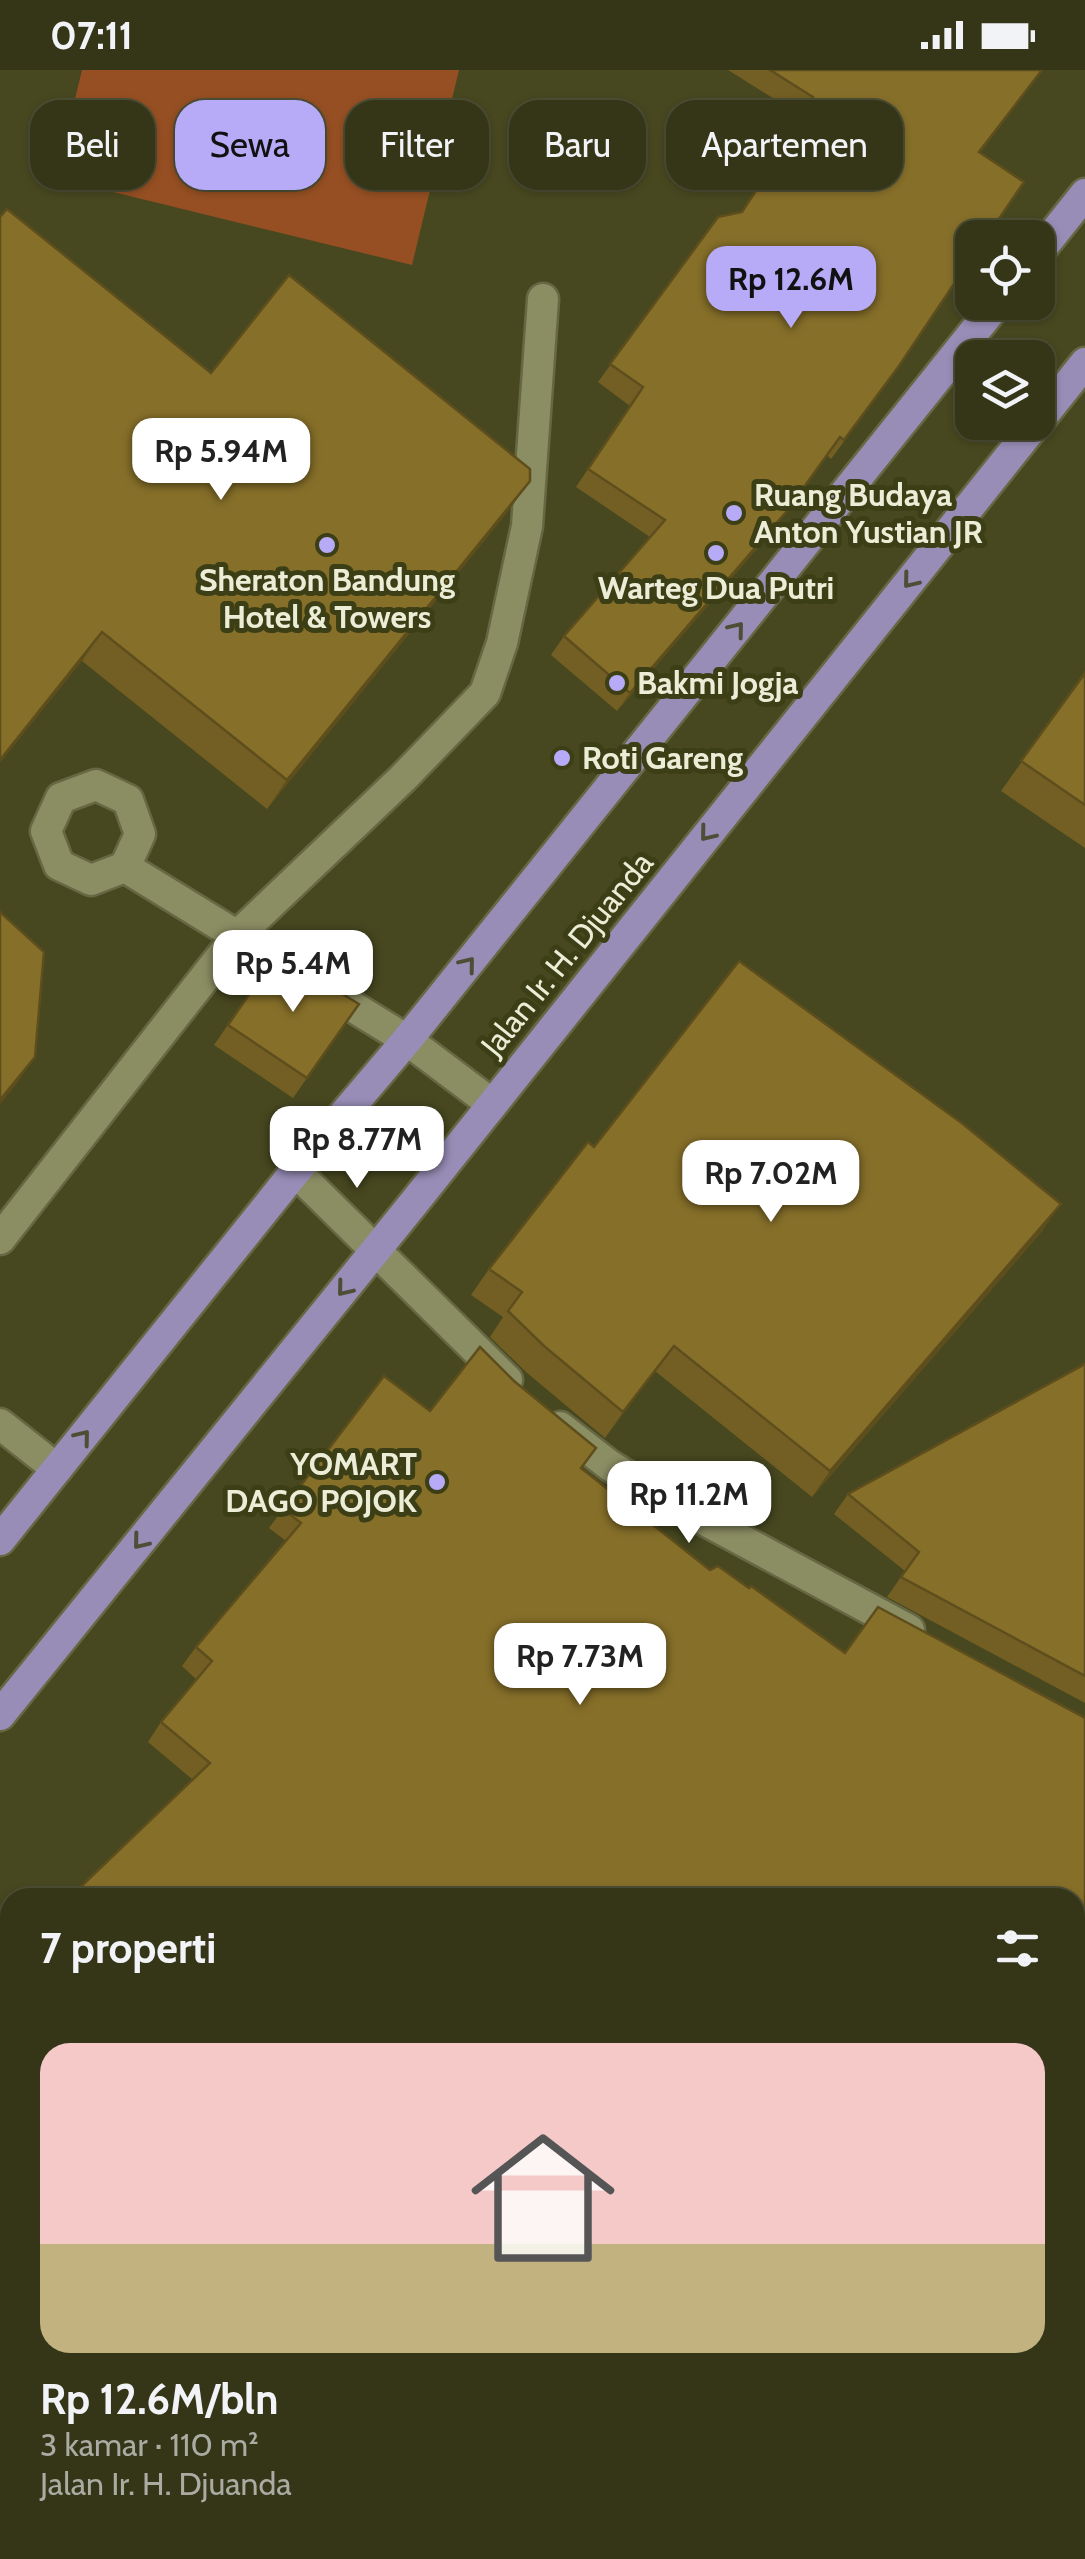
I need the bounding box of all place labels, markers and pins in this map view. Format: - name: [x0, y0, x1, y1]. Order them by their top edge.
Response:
- pin: Rp 12.6M: [688, 246, 894, 331]
- pin: Rp 5.94M: [118, 418, 324, 503]
- place label: Ruang Budaya Anton Yustian JR: [754, 475, 983, 551]
- marker: Ruang Budaya Anton Yustian JR: [723, 502, 745, 524]
- marker: Sheraton Bandung Hotel & Towers: [316, 534, 338, 556]
- marker: Warteg Dua Putri: [705, 542, 727, 564]
- place label: Sheraton Bandung Hotel & Towers: [199, 560, 455, 636]
- place label: Warteg Dua Putri: [598, 568, 834, 607]
- place label: Bakmi Jogja: [637, 663, 798, 702]
- marker: Bakmi Jogja: [606, 672, 628, 694]
- place label: Roti Gareng: [582, 738, 743, 777]
- marker: Roti Gareng: [551, 747, 573, 769]
- pin: Rp 5.4M: [201, 930, 385, 1015]
- pin: Rp 8.77M: [254, 1106, 460, 1191]
- pin: Rp 7.02M: [668, 1140, 874, 1225]
- place label: YOMART DAGO POJOK: [225, 1444, 417, 1520]
- pin: Rp 11.2M: [586, 1461, 792, 1546]
- marker: YOMART DAGO POJOK: [426, 1471, 448, 1493]
- pin: Rp 7.73M: [477, 1623, 683, 1708]

